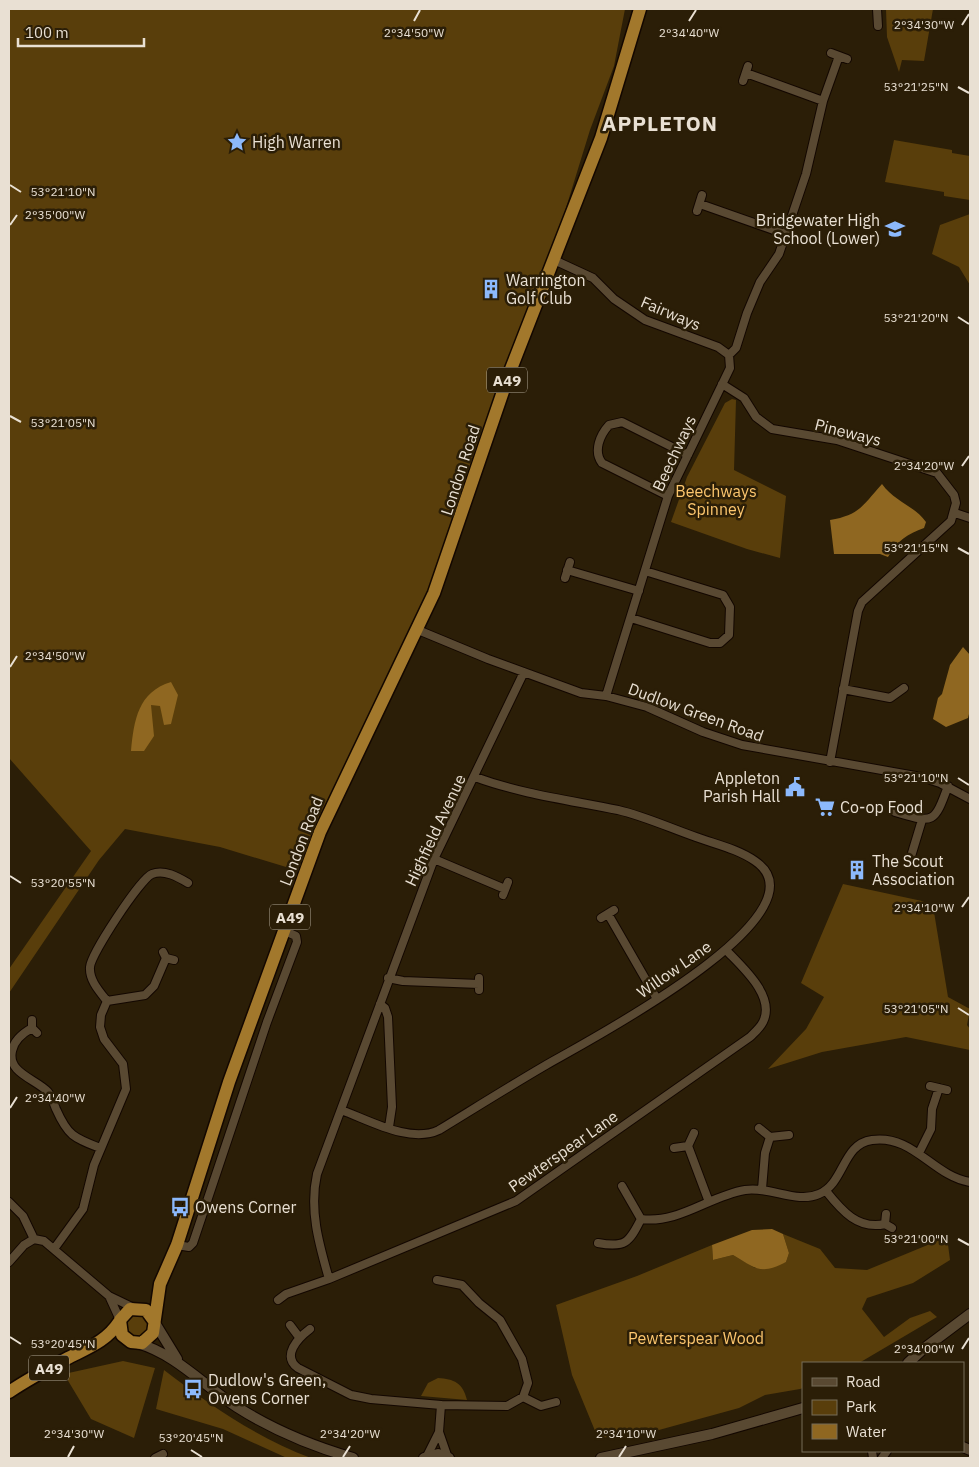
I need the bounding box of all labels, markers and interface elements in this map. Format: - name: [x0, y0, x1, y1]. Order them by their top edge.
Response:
- scale bar: [18, 15, 144, 47]
- text: 2°34'30"W: [894, 17, 955, 32]
- text: 100 m: [25, 23, 69, 42]
- text: 2°34'50"W: [384, 25, 445, 40]
- text: 2°34'40"W: [659, 25, 720, 40]
- text: 53°21'25"N: [883, 79, 949, 94]
- district label: APPLETON: [602, 109, 718, 137]
- place icon: High Warren: [226, 131, 248, 153]
- place label: High Warren: [252, 132, 341, 152]
- text: 53°21'10"N: [30, 184, 96, 199]
- text: 2°35'00"W: [25, 207, 86, 222]
- place label: Bridgewater High School (Lower): [756, 210, 880, 248]
- school or university icon: Bridgewater High School (Lower): [884, 218, 906, 240]
- place label: Warrington Golf Club: [506, 270, 586, 308]
- building icon: Warrington Golf Club: [480, 278, 502, 300]
- street label: Fairways: [638, 291, 704, 335]
- text: 53°21'20"N: [883, 310, 949, 325]
- road number: A49: [487, 368, 527, 392]
- street label: Beechways: [648, 412, 700, 494]
- street label: Pineways: [813, 414, 883, 450]
- text: 53°21'05"N: [30, 415, 96, 430]
- street label: London Road: [436, 422, 484, 518]
- text: 2°34'20"W: [894, 458, 955, 473]
- park label: Beechways Spinney: [675, 481, 757, 519]
- text: 53°21'15"N: [883, 540, 949, 555]
- text: 2°34'50"W: [25, 648, 86, 663]
- street label: Dudlow Green Road: [626, 678, 766, 746]
- place label: Appleton Parish Hall: [703, 768, 780, 806]
- text: 53°21'10"N: [883, 770, 949, 785]
- street label: Highfield Avenue: [400, 771, 470, 889]
- public building icon: Appleton Parish Hall: [784, 776, 806, 798]
- street label: London Road: [275, 794, 327, 888]
- supermarket icon: Co-op Food: [814, 796, 836, 818]
- place label: Co-op Food: [840, 797, 923, 817]
- place label: The Scout Association: [872, 851, 955, 889]
- building icon: The Scout Association: [846, 859, 868, 881]
- text: 53°20'55"N: [30, 875, 96, 890]
- text: 2°34'10"W: [894, 900, 955, 915]
- road number: A49: [270, 904, 310, 930]
- street label: Willow Lane: [633, 936, 715, 1002]
- text: 53°21'05"N: [883, 1001, 949, 1016]
- text: 2°34'40"W: [25, 1090, 86, 1105]
- street label: Pewterspear Lane: [504, 1106, 622, 1196]
- bus stop icon: Owens Corner: [169, 1196, 191, 1218]
- place label: Owens Corner: [195, 1197, 297, 1217]
- text: 53°21'00"N: [883, 1231, 949, 1246]
- park label: Pewterspear Wood: [628, 1328, 764, 1348]
- text: 53°20'45"N: [30, 1336, 96, 1351]
- text: 2°34'00"W: [894, 1341, 955, 1356]
- road number: A49: [29, 1356, 69, 1380]
- legend: [802, 1362, 964, 1452]
- place label: Dudlow's Green, Owens Corner: [208, 1370, 326, 1408]
- text: Road: [846, 1372, 881, 1391]
- bus stop icon: Dudlow's Green, Owens Corner: [182, 1378, 204, 1400]
- text: Park: [846, 1397, 876, 1416]
- text: Water: [846, 1422, 887, 1441]
- text: 2°34'30"W: [44, 1426, 105, 1441]
- text: 2°34'20"W: [320, 1426, 381, 1441]
- text: 2°34'10"W: [596, 1426, 657, 1441]
- text: 53°20'45"N: [158, 1430, 224, 1445]

